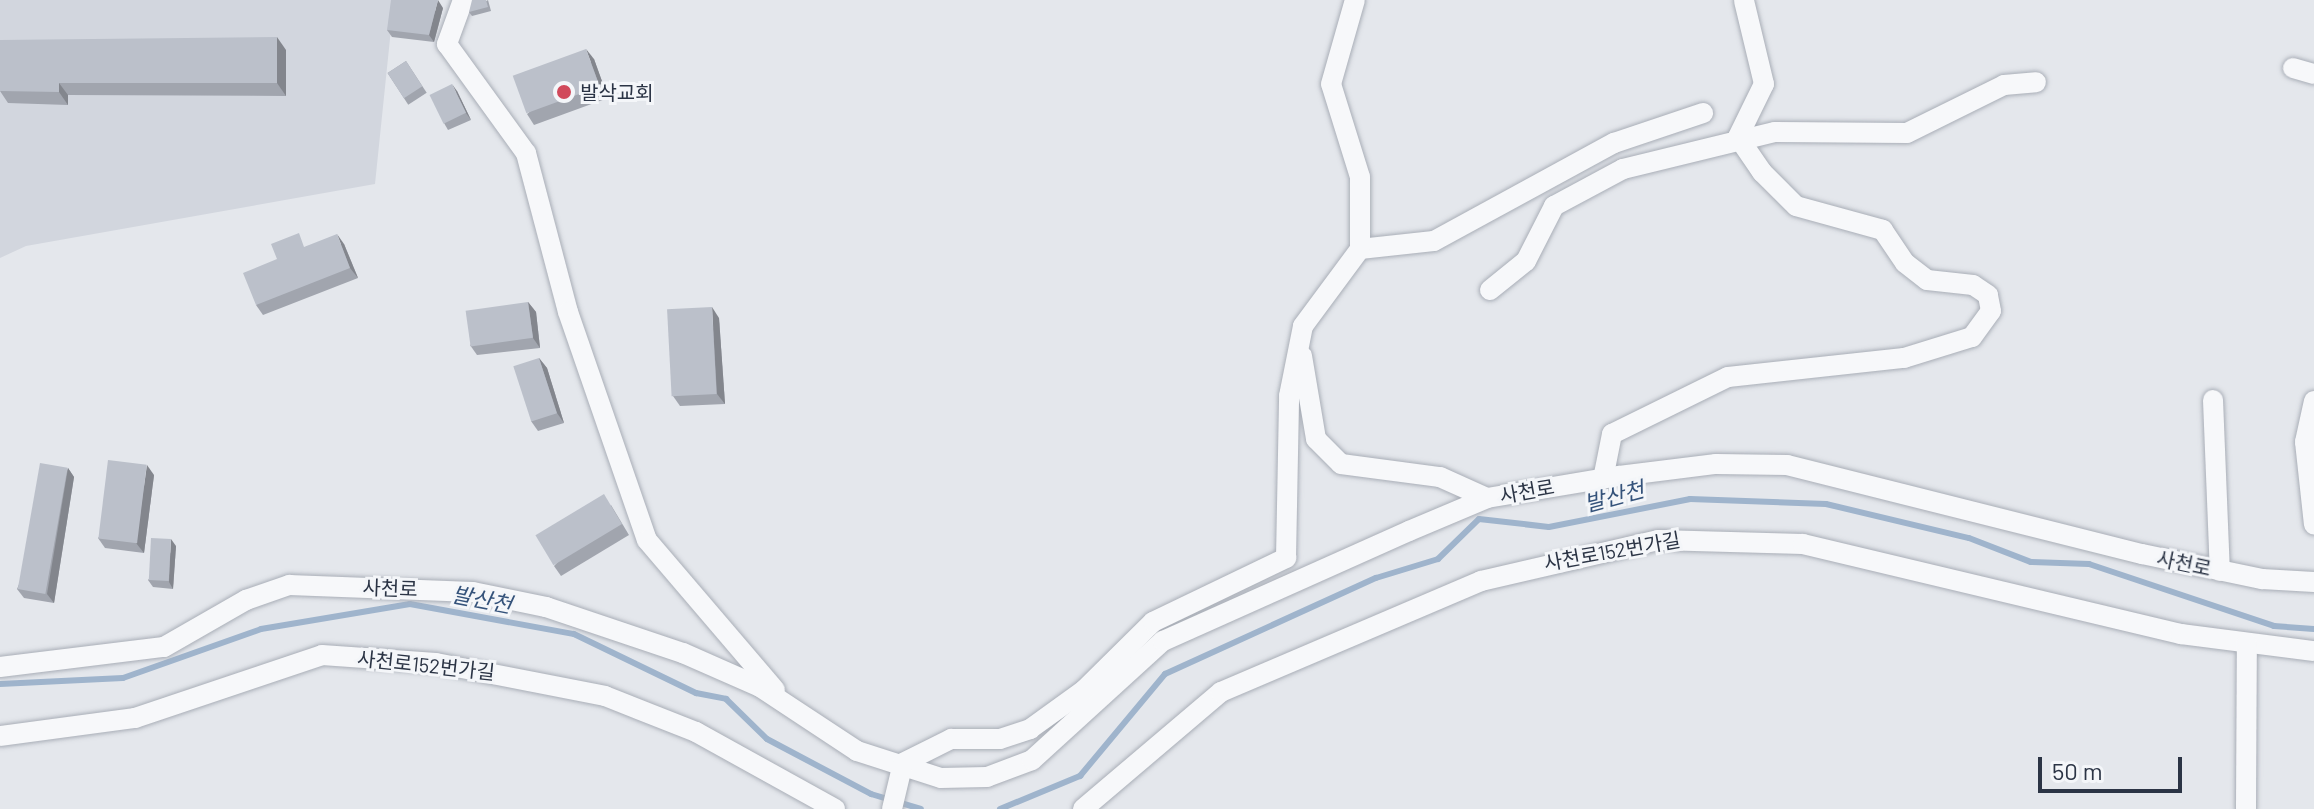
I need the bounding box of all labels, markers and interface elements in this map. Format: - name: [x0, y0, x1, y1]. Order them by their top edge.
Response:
- place label: 발삭교회: [580, 80, 654, 104]
- marker: 발삭교회: [555, 83, 573, 101]
- street label: 사천로: [1498, 474, 1556, 508]
- water label: 발산천: [1581, 475, 1647, 517]
- street label: 사천로152번가길: [1542, 527, 1682, 575]
- street label: 사천로: [2155, 546, 2213, 580]
- street label: 사천로: [362, 575, 418, 601]
- water label: 발산천: [450, 580, 514, 618]
- street label: 사천로152번가길: [356, 646, 496, 684]
- scale bar: [2042, 741, 2186, 791]
- text: 50 m: [2052, 756, 2103, 785]

